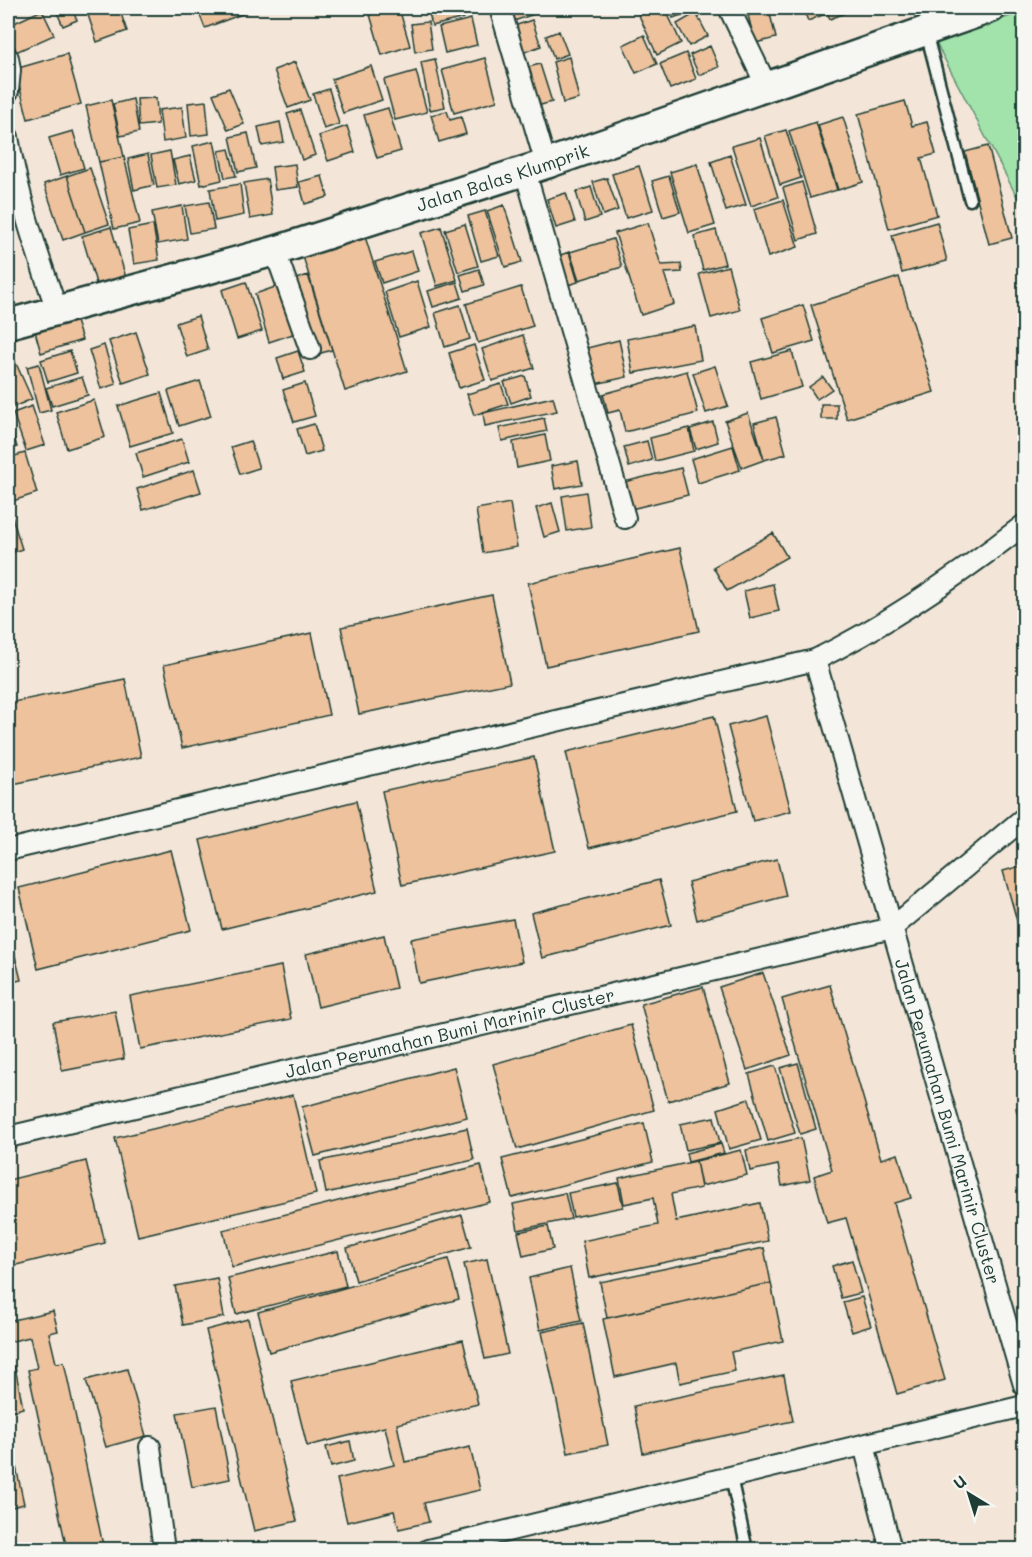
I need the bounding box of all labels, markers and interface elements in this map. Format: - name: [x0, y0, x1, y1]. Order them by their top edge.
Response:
- street label: Jalan Balas Klumprik: [413, 138, 592, 217]
- street label: Jalan Perumahan Bumi Marinir Cluster: [890, 956, 1006, 1287]
- street label: Jalan Perumahan Bumi Marinir Cluster: [283, 982, 617, 1083]
- north arrow: [939, 1464, 999, 1524]
- text: U: [949, 1470, 970, 1494]

